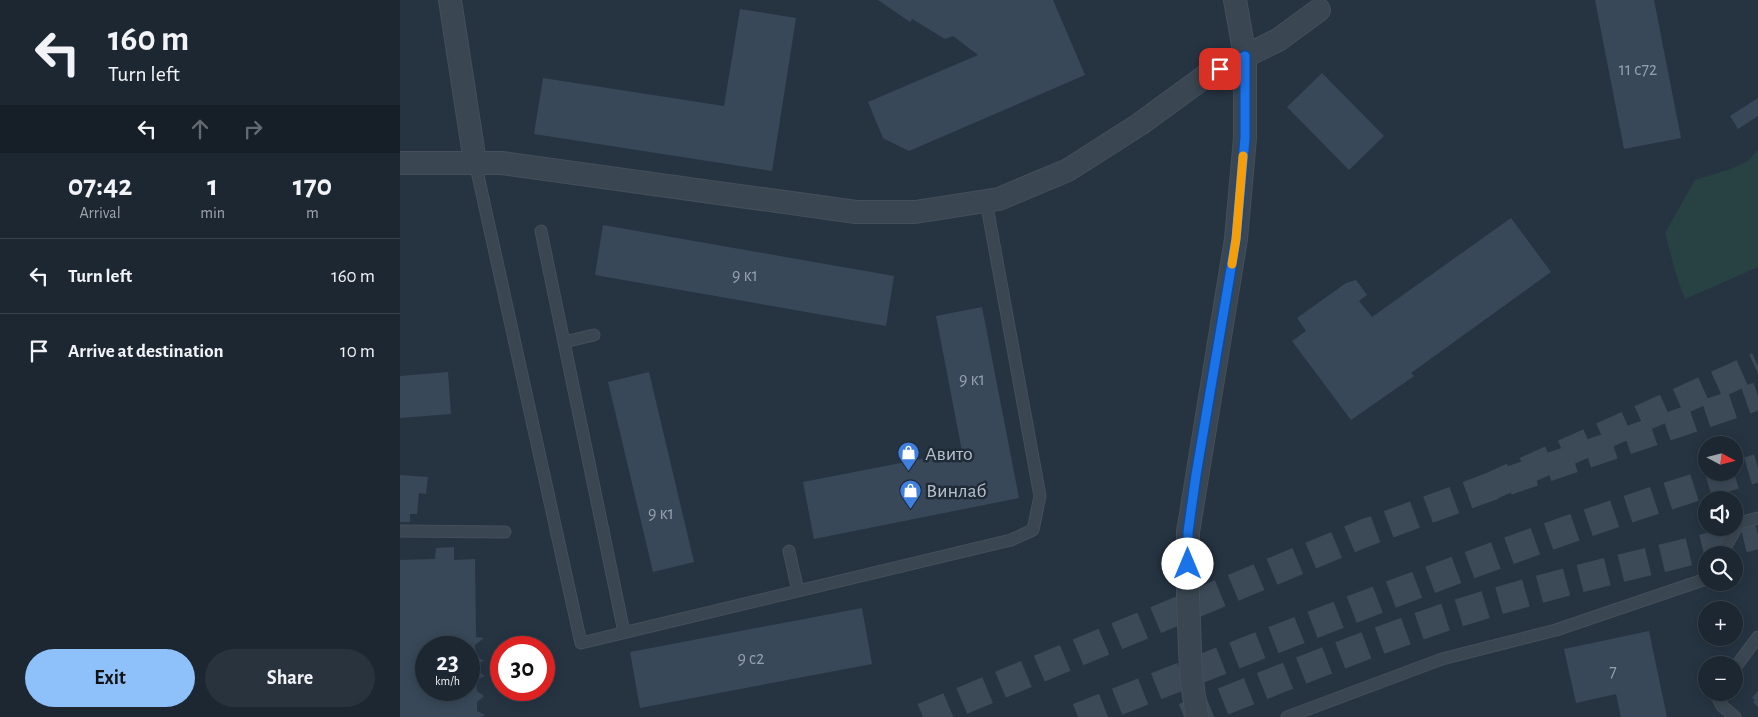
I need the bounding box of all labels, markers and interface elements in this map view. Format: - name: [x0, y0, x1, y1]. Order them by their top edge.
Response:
- icon: left: [25, 20, 90, 85]
- text: 160 m: [108, 22, 189, 57]
- pin: [1199, 48, 1241, 90]
- icon: arrive: [1206, 55, 1234, 83]
- house number: 11 с72: [1619, 61, 1657, 79]
- text: Turn left: [108, 63, 180, 85]
- icon: left: [133, 115, 161, 143]
- icon: ahead: [186, 115, 214, 143]
- icon: right: [239, 115, 267, 143]
- text: 07:42: [68, 171, 132, 201]
- text: 1: [207, 171, 218, 201]
- text: 170: [293, 171, 332, 201]
- text: Arrival: [80, 205, 121, 221]
- text: min: [200, 205, 225, 221]
- text: m: [306, 205, 319, 221]
- icon: left: [25, 262, 53, 290]
- text: Turn left: [68, 267, 132, 286]
- text: 160 m: [331, 267, 375, 286]
- house number: 9 к1: [732, 267, 758, 285]
- icon: arrive: [25, 337, 53, 365]
- text: Arrive at destination: [68, 342, 224, 361]
- text: 10 m: [340, 342, 375, 361]
- house number: 9 к1: [959, 371, 985, 389]
- north arrow: [1698, 436, 1742, 481]
- map controls: [1698, 436, 1743, 701]
- shop icon: Авито: [897, 441, 921, 472]
- place label: Авито: [925, 444, 973, 464]
- shop icon: Винлаб: [898, 478, 922, 509]
- place label: Винлаб: [926, 481, 986, 501]
- button: sound: [1698, 491, 1743, 536]
- house number: 9 к1: [648, 505, 674, 523]
- position arrow: [1161, 537, 1213, 589]
- button: search: [1698, 546, 1743, 591]
- button: +: [1698, 601, 1743, 646]
- speed limit sign: 30: [490, 636, 555, 701]
- button: Exit: [25, 649, 195, 707]
- button: Share: [205, 649, 375, 707]
- text: 23: [436, 650, 459, 675]
- house number: 9 с2: [738, 650, 764, 668]
- button: −: [1698, 656, 1743, 701]
- house number: 7: [1609, 663, 1617, 681]
- text: km/h: [435, 675, 460, 687]

